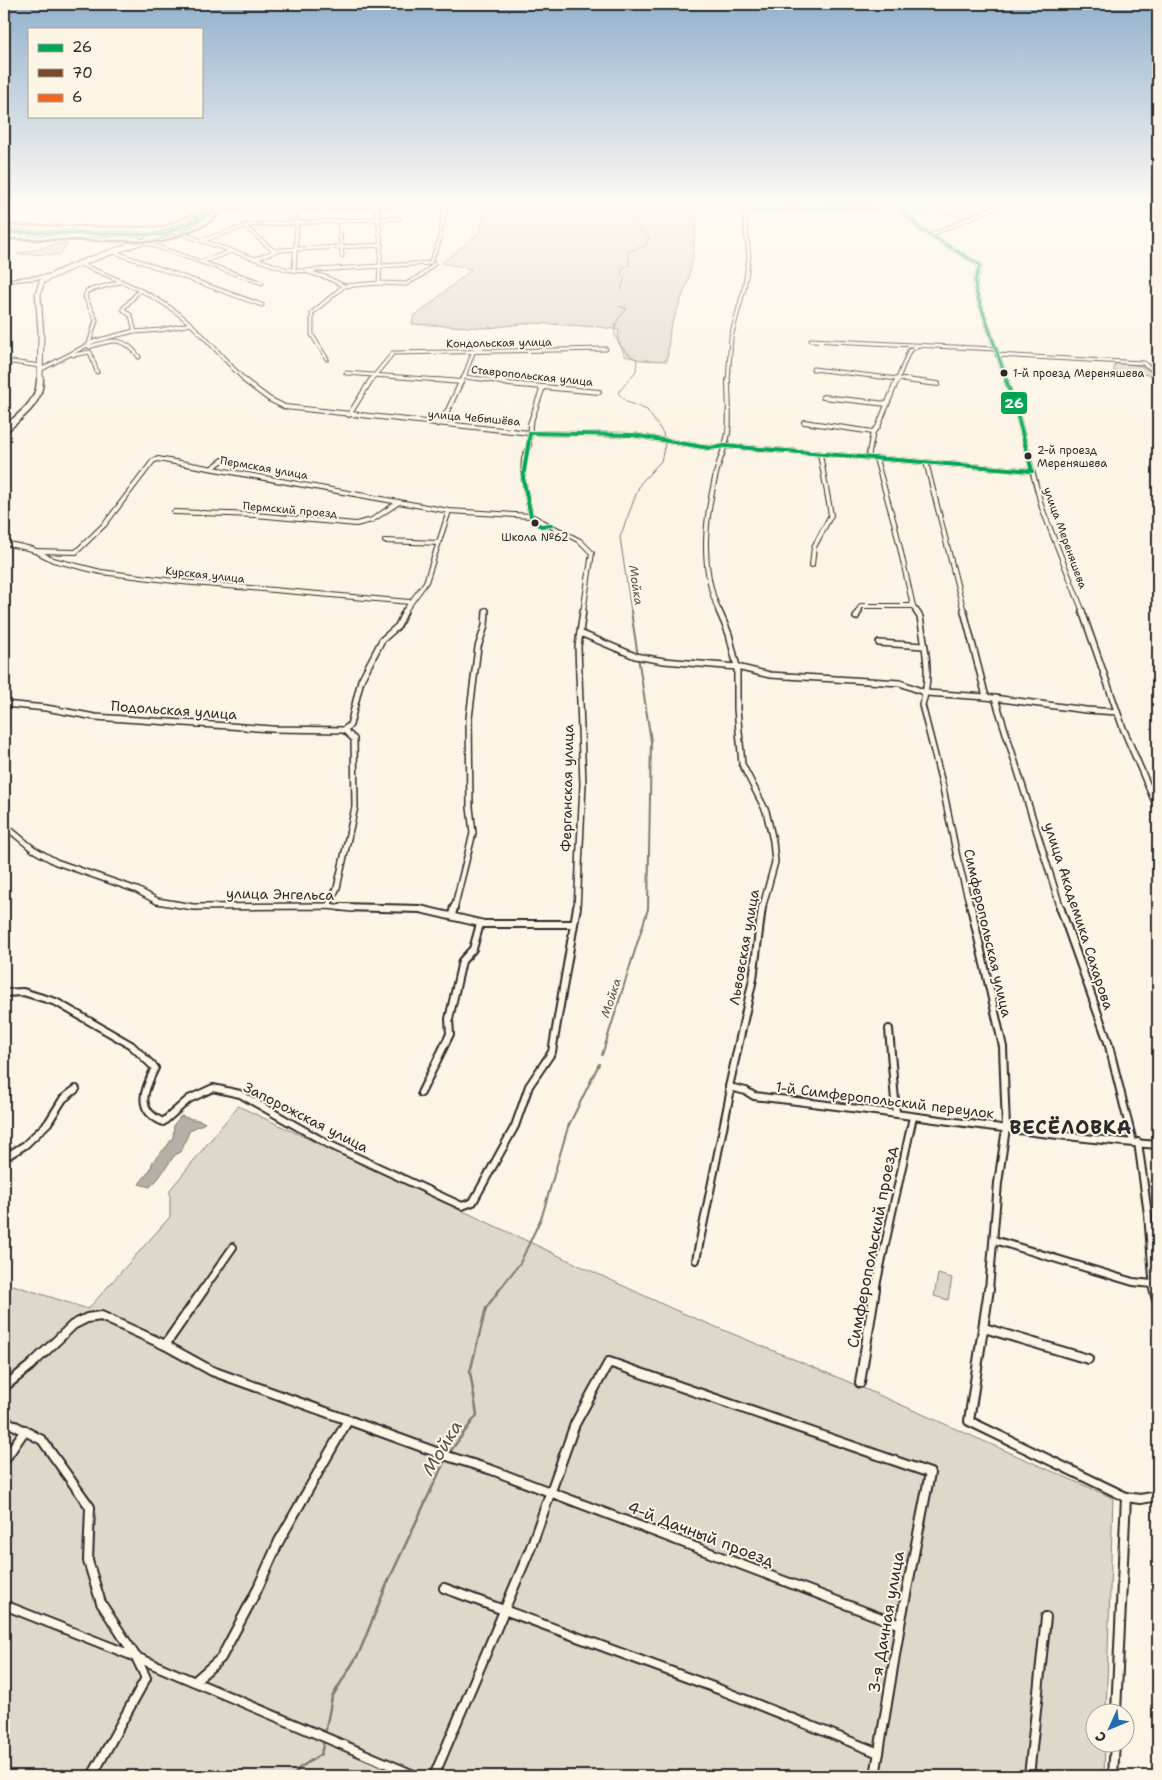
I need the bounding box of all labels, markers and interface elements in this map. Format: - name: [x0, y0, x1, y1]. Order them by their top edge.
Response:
- legend: [28, 28, 202, 118]
- text: 26: [72, 37, 92, 57]
- text: 70: [72, 63, 93, 83]
- text: 6: [72, 87, 83, 107]
- street label: Кондольская улица: [446, 335, 552, 351]
- street label: Ставропольская улица: [470, 362, 594, 390]
- place label: 1-й проезд Мереняшева: [1013, 366, 1145, 381]
- marker: 1-й проезд Мереняшева: [999, 368, 1009, 378]
- line badge: 26: [1000, 391, 1028, 415]
- text: 26: [1004, 394, 1024, 412]
- street label: улица Чебышёва: [427, 406, 521, 430]
- place label: 2-й проезд Мереняшева: [1037, 443, 1107, 471]
- marker: 2-й проезд Мереняшева: [1023, 451, 1033, 461]
- street label: Пермская улица: [219, 453, 309, 483]
- street label: улица Мереняшева: [1040, 485, 1090, 591]
- street label: Пермский проезд: [242, 498, 338, 522]
- marker: Школа №62: [530, 518, 540, 528]
- place label: Школа №62: [501, 530, 569, 545]
- street label: Курская улица: [164, 563, 246, 587]
- water label: Мойка: [625, 564, 647, 606]
- street label: Подольская улица: [110, 697, 238, 723]
- street label: Ферганская улица: [557, 724, 577, 852]
- street label: улица Академика Сахарова: [1040, 820, 1118, 1012]
- street label: Симферопольская улица: [960, 847, 1016, 1019]
- street label: улица Энгельса: [226, 884, 334, 904]
- street label: Львовская улица: [725, 887, 763, 1006]
- water label: Мойка: [597, 976, 625, 1020]
- street label: Запорожская улица: [241, 1078, 372, 1156]
- street label: 1-й Симферопольский переулок: [775, 1078, 996, 1122]
- district label: ВЕСЁЛОВКА: [1010, 1115, 1132, 1140]
- street label: Симферопольский проезд: [842, 1144, 902, 1350]
- water label: Мойка: [416, 1416, 468, 1480]
- street label: 4-й Дачный проезд: [625, 1496, 777, 1572]
- street label: 3-я Дачная улица: [863, 1549, 909, 1695]
- north arrow: [1084, 1702, 1134, 1752]
- text: С: [1091, 1728, 1110, 1746]

